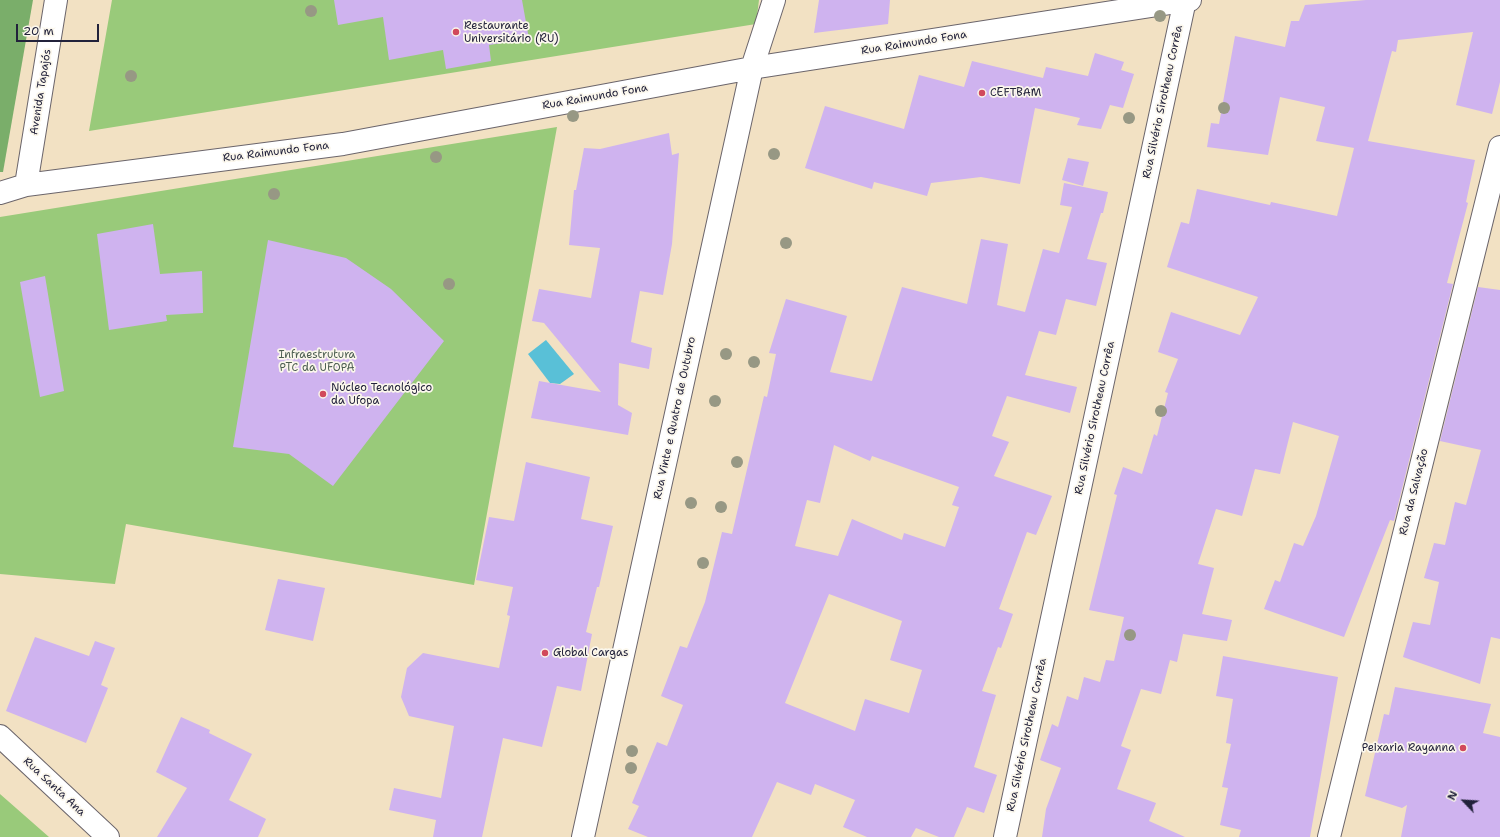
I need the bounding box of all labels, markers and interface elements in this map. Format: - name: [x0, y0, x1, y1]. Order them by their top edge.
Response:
- scale bar: [18, 16, 101, 42]
- place label: Restaurante Universitário (RU): [464, 19, 559, 45]
- text: 20 m: [23, 23, 54, 39]
- street label: Rua Silvério Sirotheau Corrêa: [1140, 24, 1186, 180]
- marker: Restaurante Universitário (RU): [451, 27, 461, 37]
- street label: Rua Raimundo Fona: [860, 28, 968, 58]
- street label: Avenida Tapajós: [28, 48, 54, 136]
- street label: Rua Raimundo Fona: [541, 81, 649, 113]
- place label: CEFTBAM: [990, 86, 1041, 100]
- marker: CEFTBAM: [977, 88, 987, 98]
- street label: Rua Raimundo Fona: [222, 139, 330, 165]
- street label: Rua Vinte e Quatro de Outubro: [651, 335, 699, 501]
- street label: Rua Silvério Sirotheau Corrêa: [1072, 340, 1118, 496]
- park label: Infraestrutura PTC da UFOPA: [279, 348, 355, 374]
- place label: Núcleo Tecnológico da Ufopa: [331, 381, 432, 407]
- marker: Núcleo Tecnológico da Ufopa: [318, 389, 328, 399]
- street label: Rua da Salvação: [1397, 447, 1431, 537]
- place label: Global Cargas: [553, 646, 628, 660]
- marker: Global Cargas: [540, 648, 550, 658]
- street label: Rua Silvério Sirotheau Corrêa: [1004, 657, 1050, 813]
- place label: Peixaria Rayanna: [1362, 741, 1455, 755]
- marker: Peixaria Rayanna: [1458, 743, 1468, 753]
- street label: Rua Santa Ana: [20, 755, 88, 819]
- north arrow: [1444, 781, 1484, 821]
- text: N: [1444, 789, 1461, 803]

